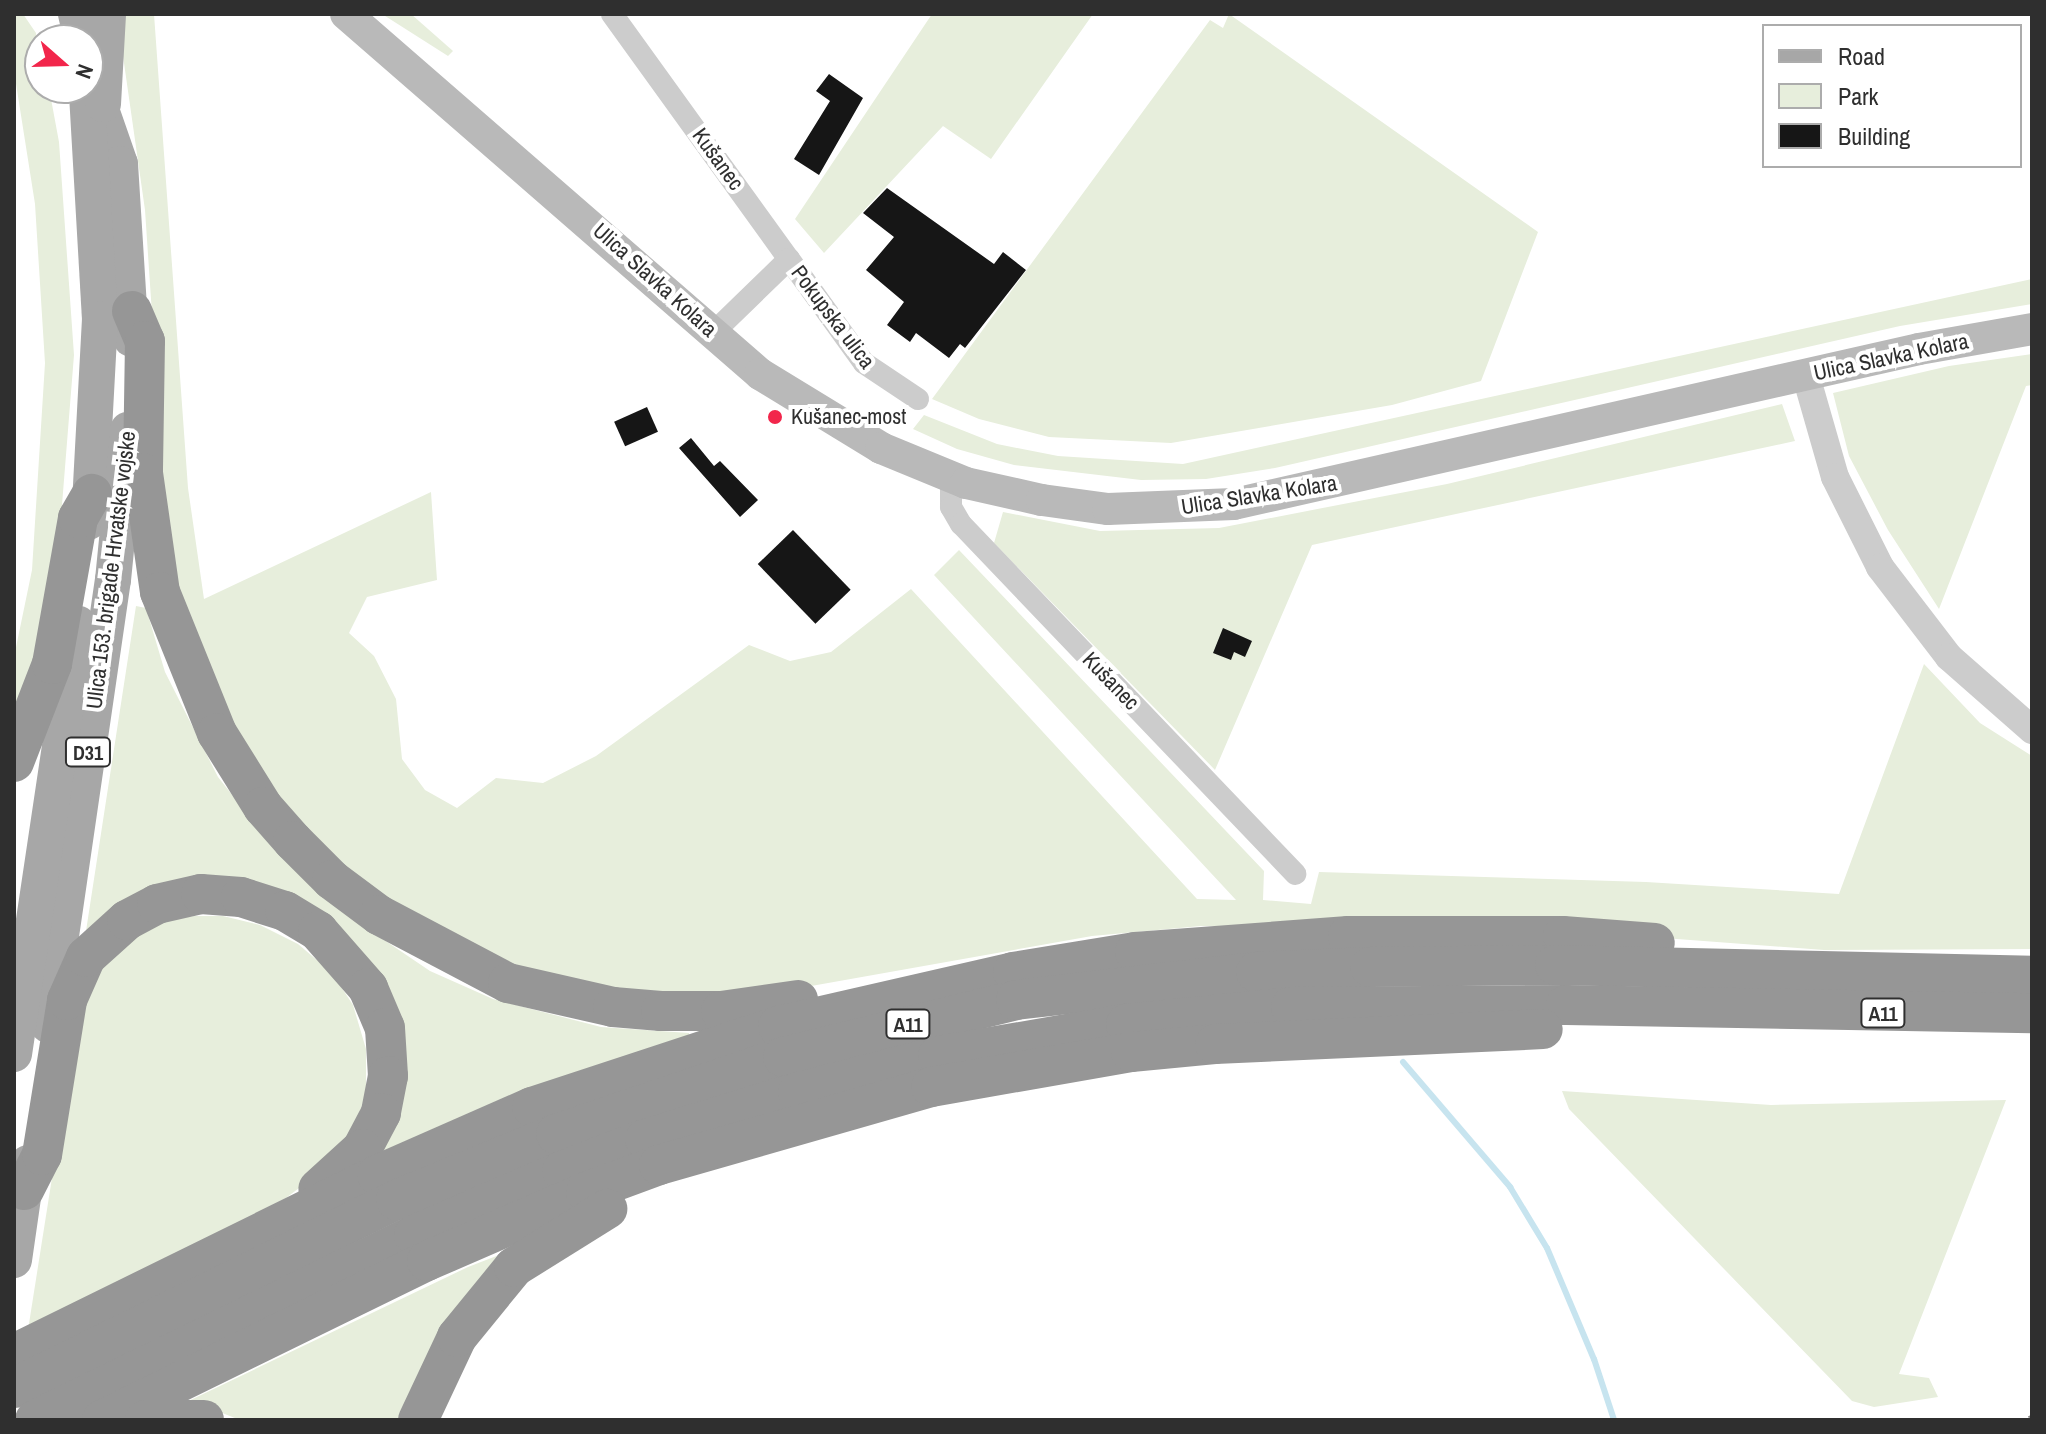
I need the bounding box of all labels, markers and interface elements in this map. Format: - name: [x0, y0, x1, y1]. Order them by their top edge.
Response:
- north arrow: [24, 24, 104, 104]
- legend: [1762, 24, 2022, 168]
- text: Road: [1838, 40, 1885, 72]
- text: N: [68, 60, 101, 83]
- text: Park: [1838, 80, 1878, 112]
- text: Building: [1838, 120, 1910, 152]
- street label: Kušanec: [687, 123, 749, 195]
- street label: Ulica Slavka Kolara: [588, 218, 722, 342]
- street label: Pokupska ulica: [786, 260, 880, 374]
- street label: Ulica Slavka Kolara: [1811, 328, 1971, 386]
- place label: Kušanec-most: [791, 404, 906, 430]
- marker: Kušanec-most: [766, 408, 784, 426]
- street label: Ulica 153. brigade Hrvatske vojske: [81, 430, 141, 710]
- street label: Ulica Slavka Kolara: [1179, 470, 1339, 520]
- street label: Kušanec: [1077, 647, 1145, 715]
- road number: D31: [64, 736, 112, 768]
- road number: A11: [1859, 997, 1907, 1029]
- road number: A11: [884, 1008, 932, 1040]

